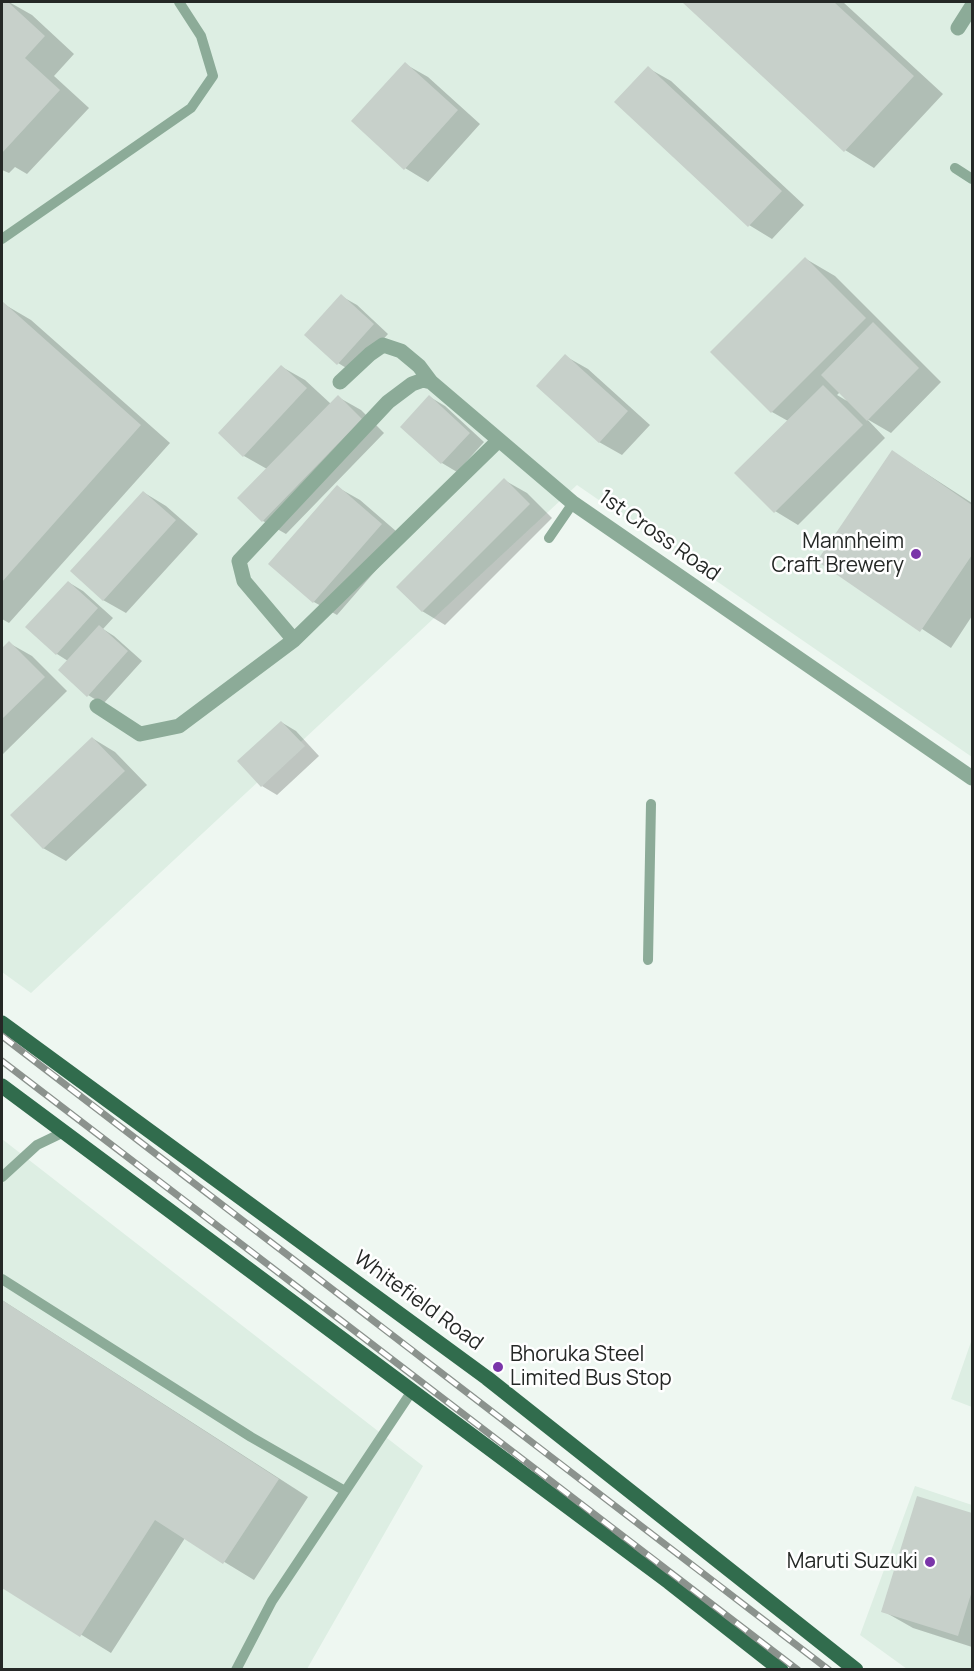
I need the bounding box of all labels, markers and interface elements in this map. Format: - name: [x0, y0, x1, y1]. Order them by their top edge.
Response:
- street label: 1st Cross Road: [593, 485, 725, 587]
- place label: Mannheim Craft Brewery: [772, 529, 904, 579]
- marker: Mannheim Craft Brewery: [909, 547, 923, 561]
- street label: Whitefield Road: [348, 1246, 488, 1356]
- place label: Bhoruka Steel Limited Bus Stop: [510, 1342, 672, 1392]
- marker: Bhoruka Steel Limited Bus Stop: [491, 1360, 505, 1374]
- place label: Maruti Suzuki: [787, 1549, 918, 1575]
- marker: Maruti Suzuki: [923, 1555, 937, 1569]

